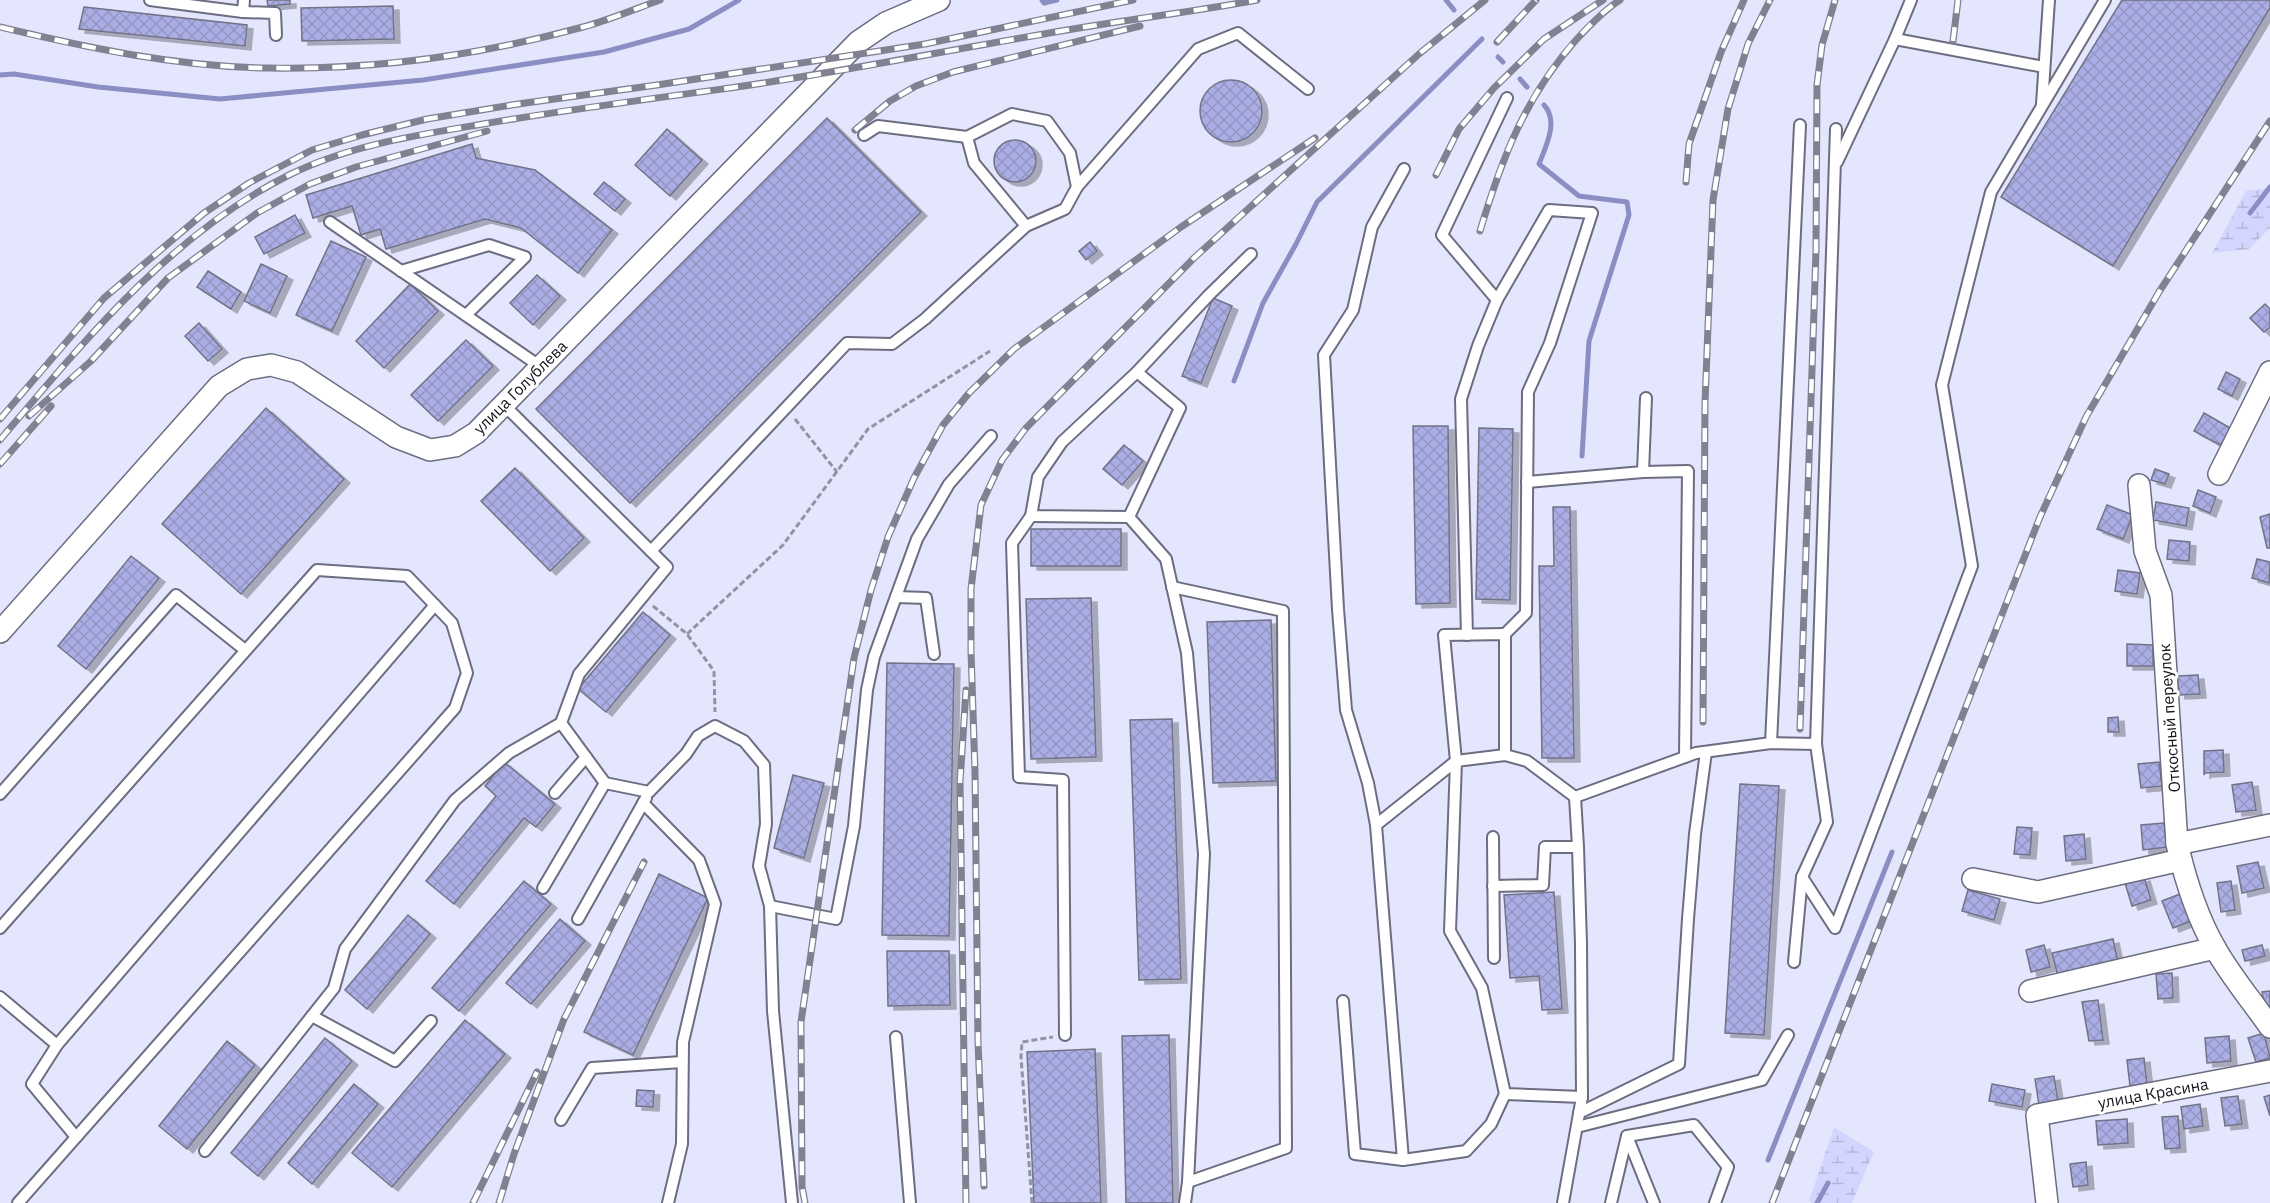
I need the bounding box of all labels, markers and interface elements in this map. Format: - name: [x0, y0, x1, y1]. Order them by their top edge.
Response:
- street label: улица Голублева: [469, 336, 571, 438]
- street label: Откосный переулок: [2154, 643, 2184, 793]
- street label: улица Красина: [2096, 1073, 2210, 1113]

